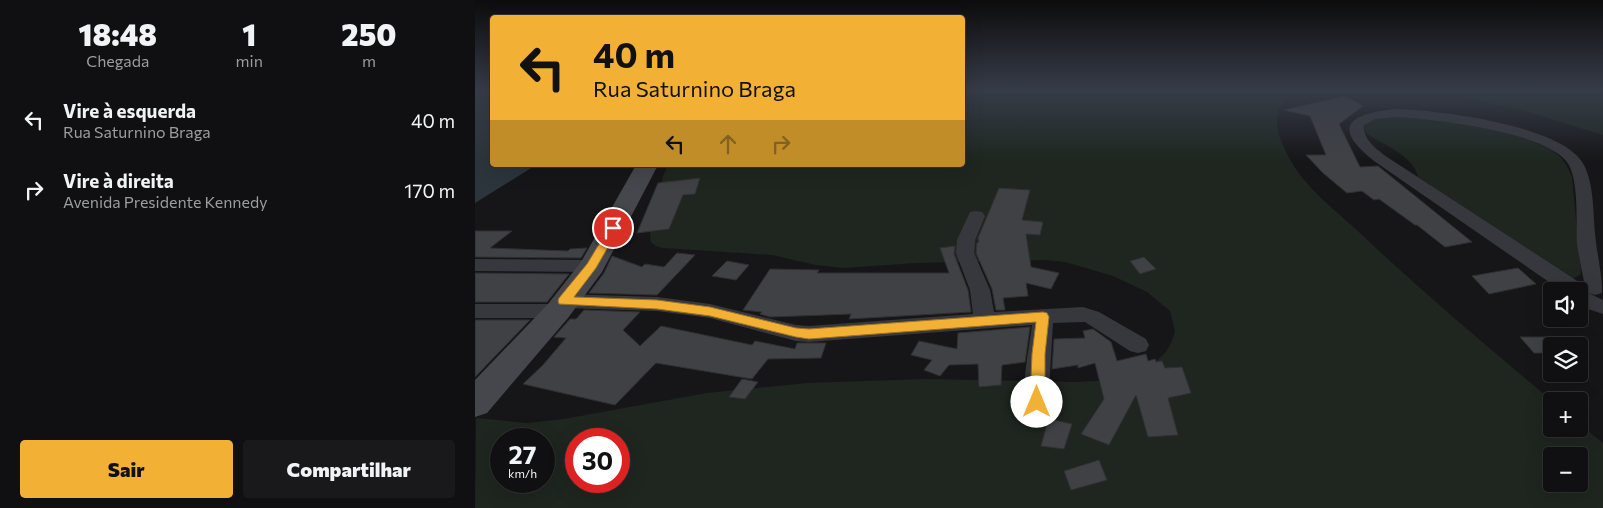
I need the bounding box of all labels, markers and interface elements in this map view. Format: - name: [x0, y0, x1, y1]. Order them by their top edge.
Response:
- text: 18:48: [79, 15, 157, 52]
- text: 1: [242, 15, 256, 52]
- text: 250: [341, 15, 396, 52]
- text: 40 m: [593, 32, 675, 75]
- icon: left: [510, 35, 575, 100]
- text: Chegada: [86, 51, 149, 70]
- text: min: [236, 51, 263, 70]
- text: m: [362, 51, 376, 70]
- text: Rua Saturnino Braga: [593, 75, 796, 102]
- text: Vire à esquerda: [63, 99, 196, 122]
- icon: left: [20, 106, 48, 134]
- text: 40 m: [411, 109, 455, 132]
- text: Rua Saturnino Braga: [63, 122, 211, 141]
- icon: left: [661, 130, 689, 158]
- icon: ahead: [714, 130, 742, 158]
- icon: right: [767, 130, 795, 158]
- text: Vire à direita: [63, 169, 174, 192]
- icon: right: [20, 176, 48, 204]
- text: 170 m: [404, 179, 455, 202]
- text: Avenida Presidente Kennedy: [63, 192, 267, 211]
- pin: [592, 207, 634, 249]
- icon: arrive: [599, 214, 627, 242]
- map controls: [1543, 282, 1588, 492]
- button: sound: [1543, 282, 1588, 327]
- button: layers: [1543, 337, 1588, 382]
- position arrow: [1010, 375, 1062, 427]
- button: +: [1543, 392, 1588, 437]
- speed limit sign: 30: [565, 428, 630, 493]
- text: 27: [509, 439, 536, 469]
- button: Sair: [20, 440, 233, 498]
- button: Compartilhar: [243, 440, 455, 498]
- button: −: [1543, 447, 1588, 492]
- text: km/h: [508, 466, 537, 480]

